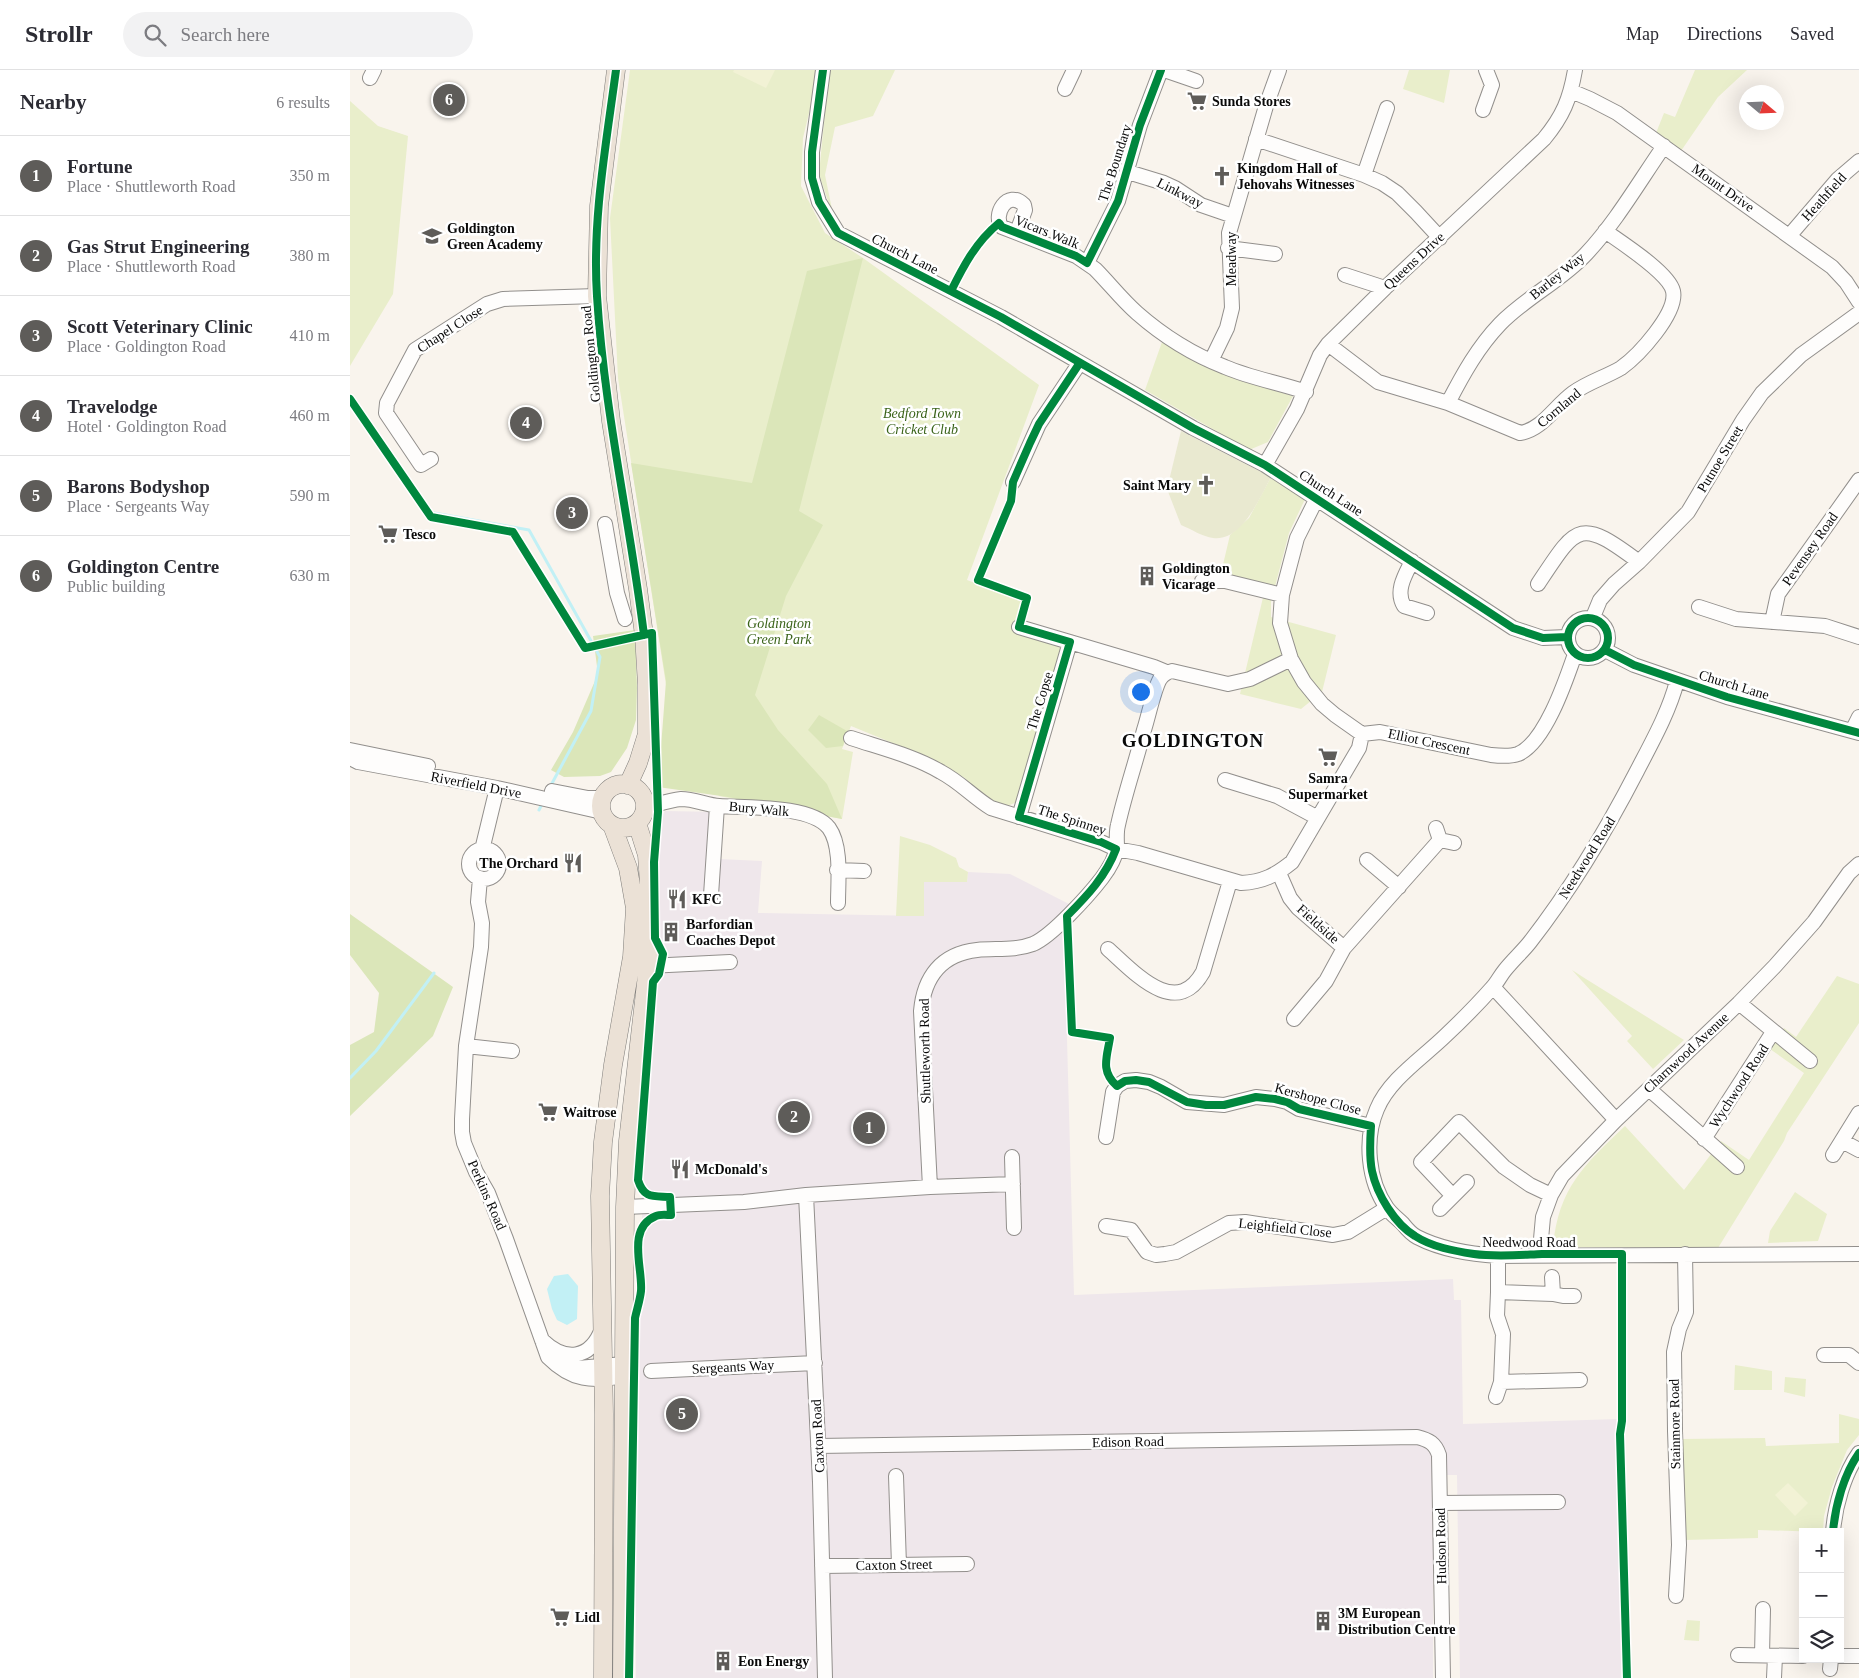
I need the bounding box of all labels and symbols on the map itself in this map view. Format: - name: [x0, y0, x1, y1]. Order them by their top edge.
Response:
- pin: 6: [433, 81, 465, 119]
- north arrow: [1739, 85, 1784, 130]
- supermarket icon: Sunda Stores: [1186, 90, 1208, 112]
- place label: Sunda Stores: [1212, 94, 1291, 109]
- street label: The Boundary: [1095, 122, 1135, 204]
- place label: Kingdom Hall of Jehovahs Witnesses: [1237, 161, 1355, 192]
- street label: Mount Drive: [1689, 161, 1757, 215]
- church icon: Kingdom Hall of Jehovahs Witnesses: [1211, 165, 1233, 187]
- street label: Heathfield: [1799, 170, 1849, 224]
- street label: Linkway: [1154, 175, 1206, 211]
- street label: Vicars Walk: [1013, 212, 1081, 252]
- place label: Goldington Green Academy: [447, 221, 543, 252]
- school or university icon: Goldington Green Academy: [421, 225, 443, 247]
- street label: Queens Drive: [1381, 229, 1447, 293]
- street label: Church Lane: [869, 231, 941, 277]
- street label: Meadway: [1224, 231, 1239, 287]
- street label: Barley Way: [1527, 249, 1587, 303]
- street label: Chapel Close: [414, 302, 486, 356]
- street label: Goldington Road: [578, 305, 604, 403]
- street label: Cornland: [1534, 386, 1584, 430]
- pin: 4: [510, 404, 542, 442]
- park label: Bedford Town Cricket Club: [883, 406, 961, 437]
- street label: Putnoe Street: [1694, 423, 1746, 495]
- street label: Church Lane: [1296, 467, 1366, 519]
- church icon: Saint Mary: [1195, 474, 1217, 496]
- place label: Saint Mary: [1123, 478, 1191, 493]
- pin: 3: [556, 494, 588, 532]
- street label: Pevensey Road: [1779, 510, 1841, 588]
- supermarket icon: Tesco: [377, 523, 399, 545]
- place label: Tesco: [403, 527, 436, 542]
- place label: Goldington Vicarage: [1162, 561, 1230, 592]
- building icon: Goldington Vicarage: [1136, 565, 1158, 587]
- park label: Goldington Green Park: [746, 616, 812, 647]
- street label: Church Lane: [1697, 667, 1771, 703]
- street label: The Copse: [1024, 670, 1056, 732]
- your location: [1128, 679, 1154, 705]
- street label: Elliot Crescent: [1387, 726, 1472, 758]
- district label: GOLDINGTON: [1122, 730, 1264, 751]
- supermarket icon: Samra Supermarket: [1317, 746, 1339, 768]
- street label: Riverfield Drive: [429, 769, 523, 801]
- place label: Samra Supermarket: [1288, 771, 1368, 802]
- street label: Bury Walk: [728, 799, 790, 819]
- street label: The Spinney: [1036, 802, 1108, 838]
- street label: Needwood Road: [1556, 814, 1618, 902]
- restaurant icon: The Orchard: [562, 852, 584, 874]
- place label: The Orchard: [479, 856, 558, 871]
- restaurant icon: KFC: [666, 888, 688, 910]
- place label: KFC: [692, 892, 722, 907]
- street label: Fieldside: [1294, 901, 1342, 947]
- place label: Barfordian Coaches Depot: [686, 917, 775, 948]
- building icon: Barfordian Coaches Depot: [660, 921, 682, 943]
- street label: Shuttleworth Road: [917, 998, 933, 1104]
- street label: Charnwood Avenue: [1640, 1010, 1732, 1096]
- street label: Wychwood Road: [1706, 1041, 1772, 1131]
- street label: Kershope Close: [1273, 1080, 1363, 1118]
- pin: 2: [778, 1098, 810, 1136]
- supermarket icon: Waitrose: [537, 1101, 559, 1123]
- place label: Waitrose: [563, 1105, 616, 1120]
- pin: 1: [853, 1109, 885, 1147]
- street label: Perkins Road: [465, 1158, 509, 1232]
- restaurant icon: McDonald's: [669, 1158, 691, 1180]
- place label: McDonald's: [695, 1162, 768, 1177]
- street label: Leighfield Close: [1238, 1216, 1332, 1240]
- street label: Needwood Road: [1482, 1235, 1576, 1250]
- street label: Sergeants Way: [691, 1357, 775, 1377]
- street label: Stainmore Road: [1667, 1379, 1683, 1469]
- pin: 5: [666, 1395, 698, 1433]
- street label: Caxton Road: [809, 1399, 827, 1473]
- street label: Edison Road: [1092, 1434, 1164, 1450]
- street label: Hudson Road: [1433, 1508, 1449, 1584]
- street label: Caxton Street: [856, 1557, 933, 1573]
- supermarket icon: Lidl: [549, 1606, 571, 1628]
- place label: 3M European Distribution Centre: [1338, 1606, 1456, 1637]
- place label: Lidl: [575, 1610, 600, 1625]
- building icon: 3M European Distribution Centre: [1312, 1610, 1334, 1632]
- building icon: Eon Energy: [712, 1650, 734, 1672]
- place label: Eon Energy: [738, 1654, 809, 1669]

